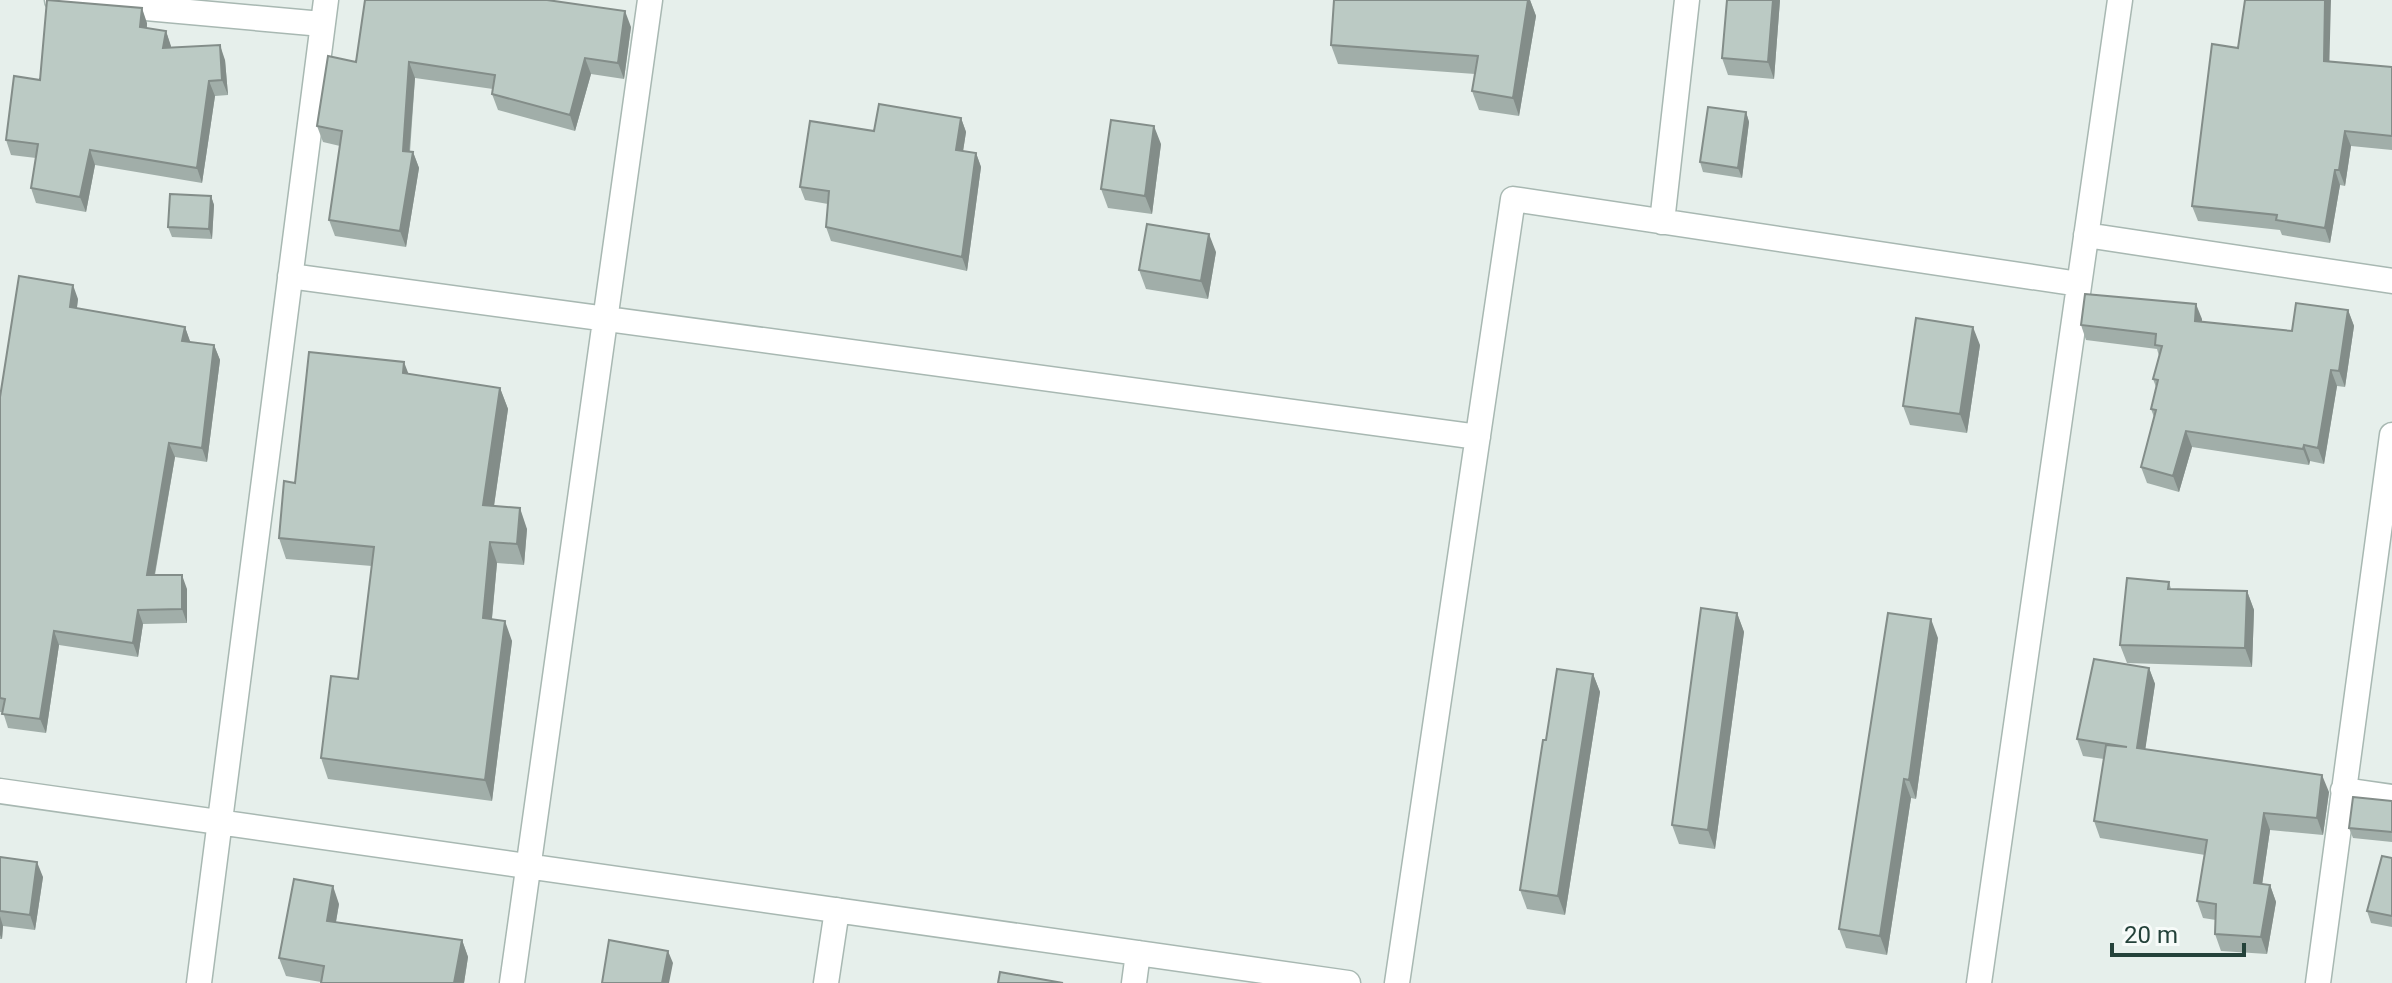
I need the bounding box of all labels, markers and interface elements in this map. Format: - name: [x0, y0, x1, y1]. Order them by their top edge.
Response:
- scale bar: [2112, 907, 2244, 957]
- text: 20 m: [2124, 921, 2178, 949]

